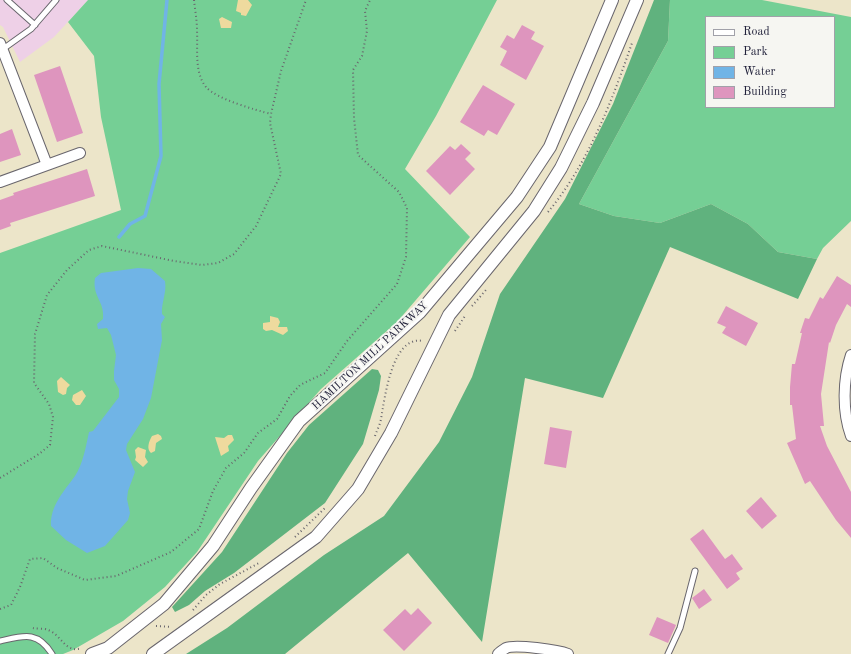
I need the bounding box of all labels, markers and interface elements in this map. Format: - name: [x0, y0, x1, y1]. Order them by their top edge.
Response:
- legend: [705, 16, 835, 108]
- text: Road: [743, 26, 770, 38]
- text: Park: [743, 46, 768, 58]
- text: Water: [743, 66, 775, 78]
- text: Building: [743, 86, 787, 98]
- street label: HAMILTON MILL PARKWAY: [310, 299, 430, 413]

